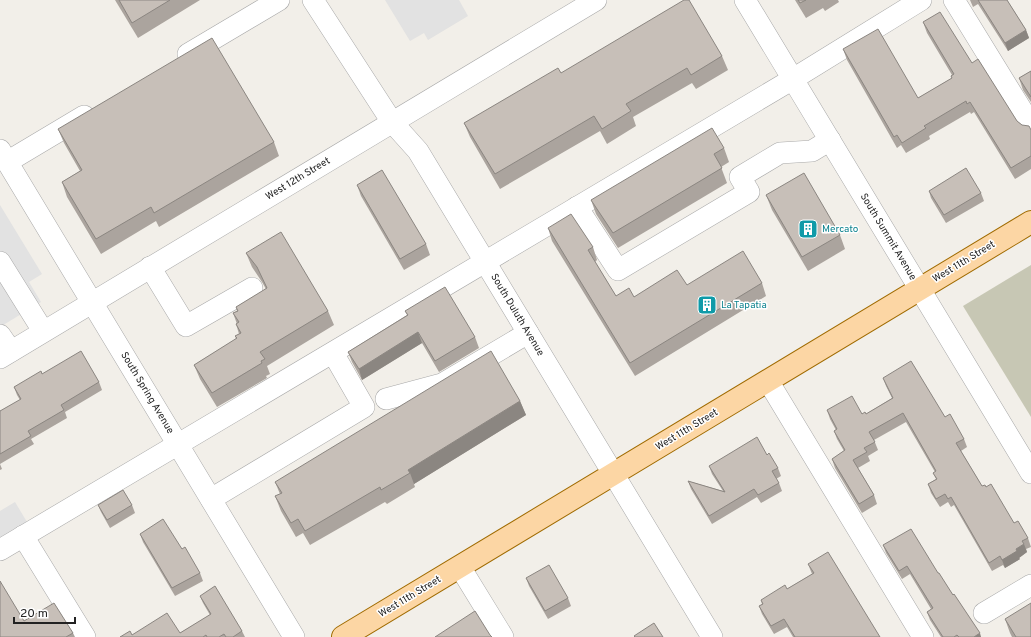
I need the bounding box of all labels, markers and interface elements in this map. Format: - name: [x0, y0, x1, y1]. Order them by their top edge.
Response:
- street label: West 12th Street: [263, 154, 333, 203]
- street label: South Summit Avenue: [857, 191, 919, 283]
- building icon: Mercato: [797, 218, 819, 240]
- place label: Mercato: [822, 223, 859, 236]
- street label: West 11th Street: [930, 238, 998, 286]
- street label: South Duluth Avenue: [487, 271, 547, 359]
- building icon: La Tapatia: [696, 294, 718, 316]
- place label: La Tapatia: [721, 299, 767, 312]
- street label: South Spring Avenue: [117, 350, 177, 436]
- street label: West 11th Street: [653, 406, 721, 454]
- street label: West 11th Street: [376, 573, 444, 621]
- scale bar: [14, 599, 75, 625]
- text: 20 m: [20, 606, 48, 622]

